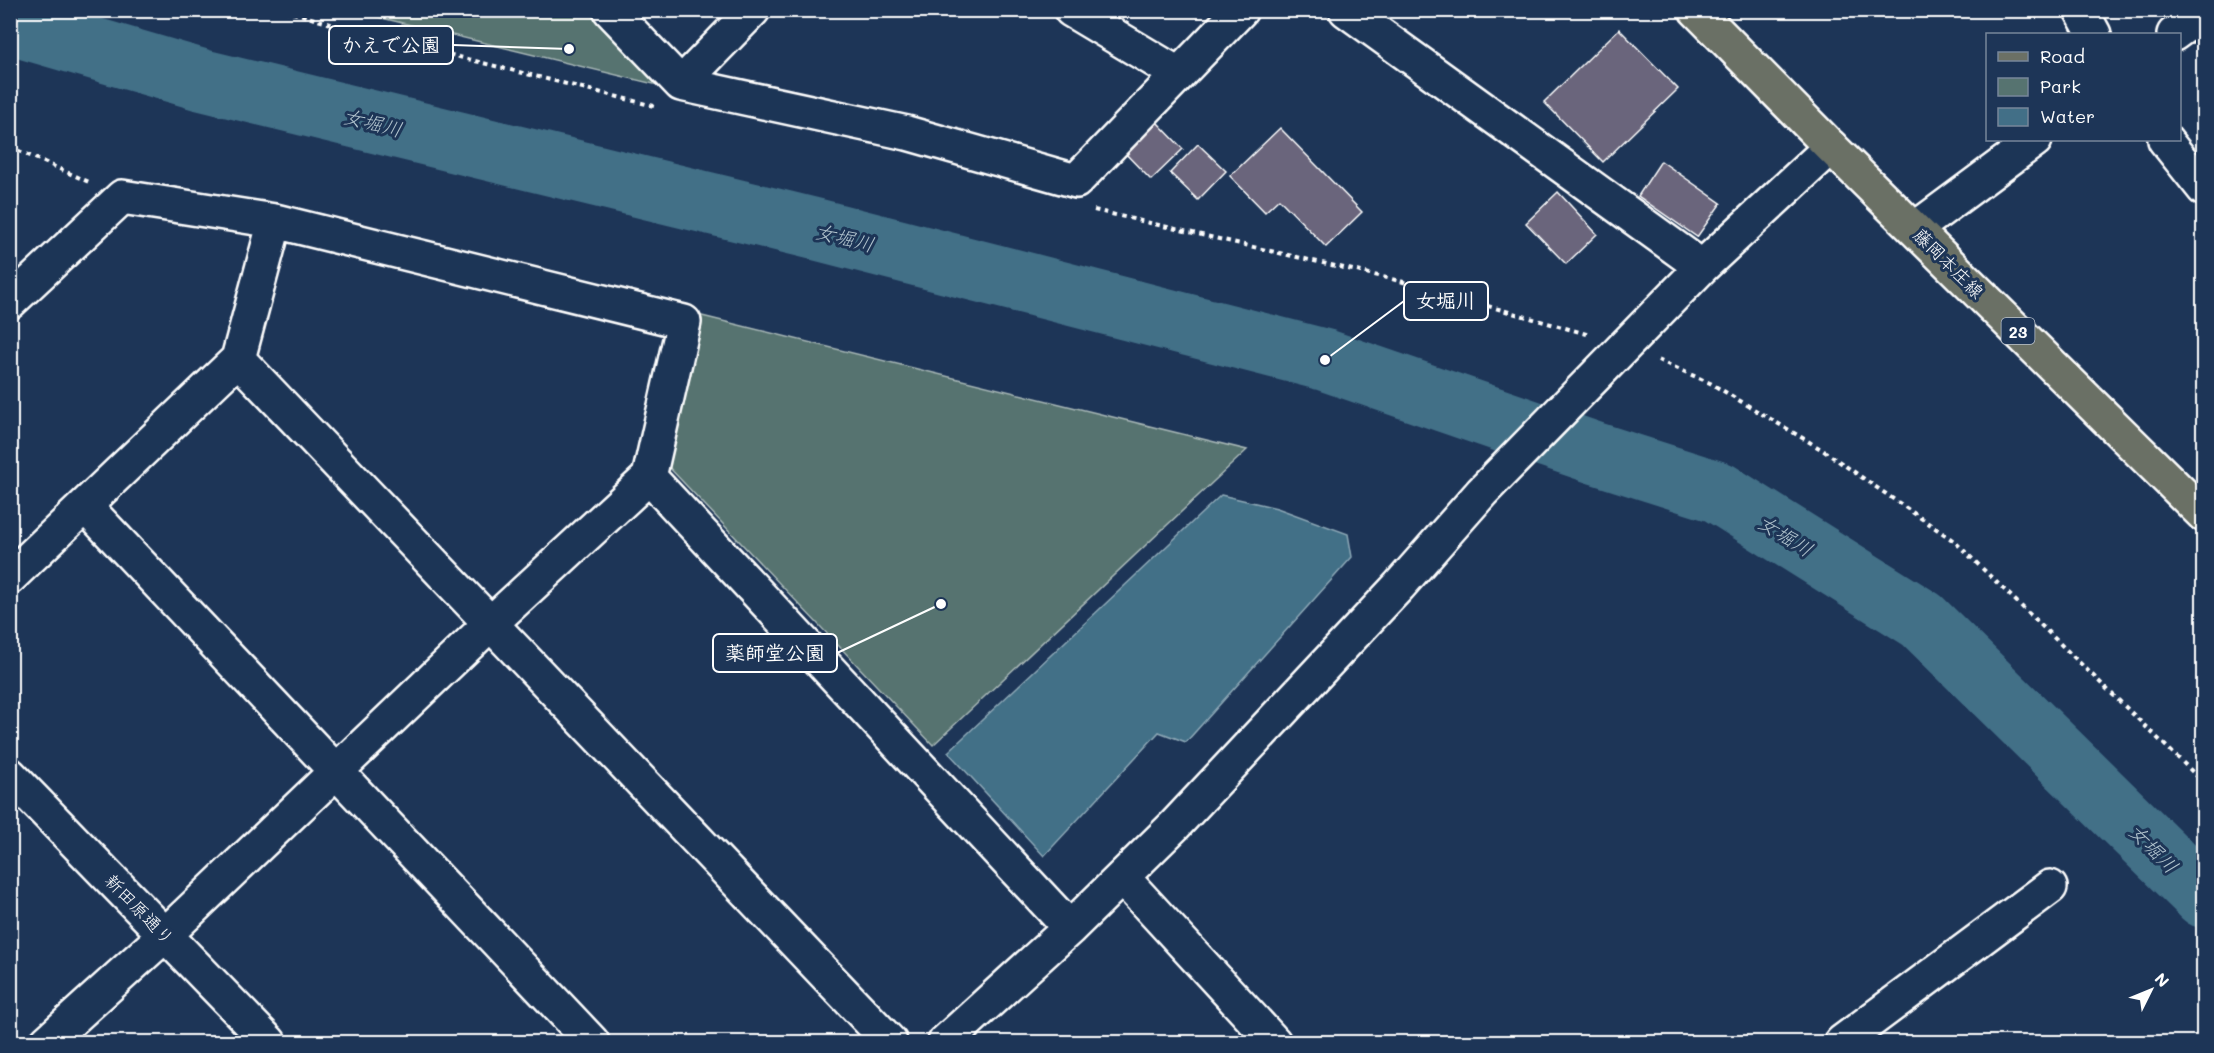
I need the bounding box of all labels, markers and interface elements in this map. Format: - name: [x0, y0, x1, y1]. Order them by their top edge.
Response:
- callout: かえで公園: [329, 26, 453, 64]
- text: かえで公園: [342, 31, 440, 57]
- legend: [1986, 33, 2181, 141]
- text: Road: [2040, 44, 2085, 68]
- text: Park: [2040, 74, 2081, 98]
- water label: 女堀川: [341, 102, 405, 142]
- text: Water: [2040, 104, 2095, 128]
- water label: 女堀川: [813, 217, 877, 257]
- street label: 藤岡本庄線: [1909, 223, 1989, 303]
- callout: 女堀川: [1404, 282, 1488, 320]
- text: 女堀川: [1416, 287, 1476, 313]
- road number: 23: [2002, 318, 2034, 344]
- water label: 女堀川: [1754, 508, 1818, 562]
- callout: 薬師堂公園: [713, 634, 837, 672]
- text: 薬師堂公園: [725, 639, 825, 665]
- water label: 女堀川: [2124, 818, 2184, 878]
- street label: 新田原通り: [100, 868, 180, 950]
- north arrow: [2121, 960, 2181, 1020]
- text: N: [2151, 968, 2174, 991]

